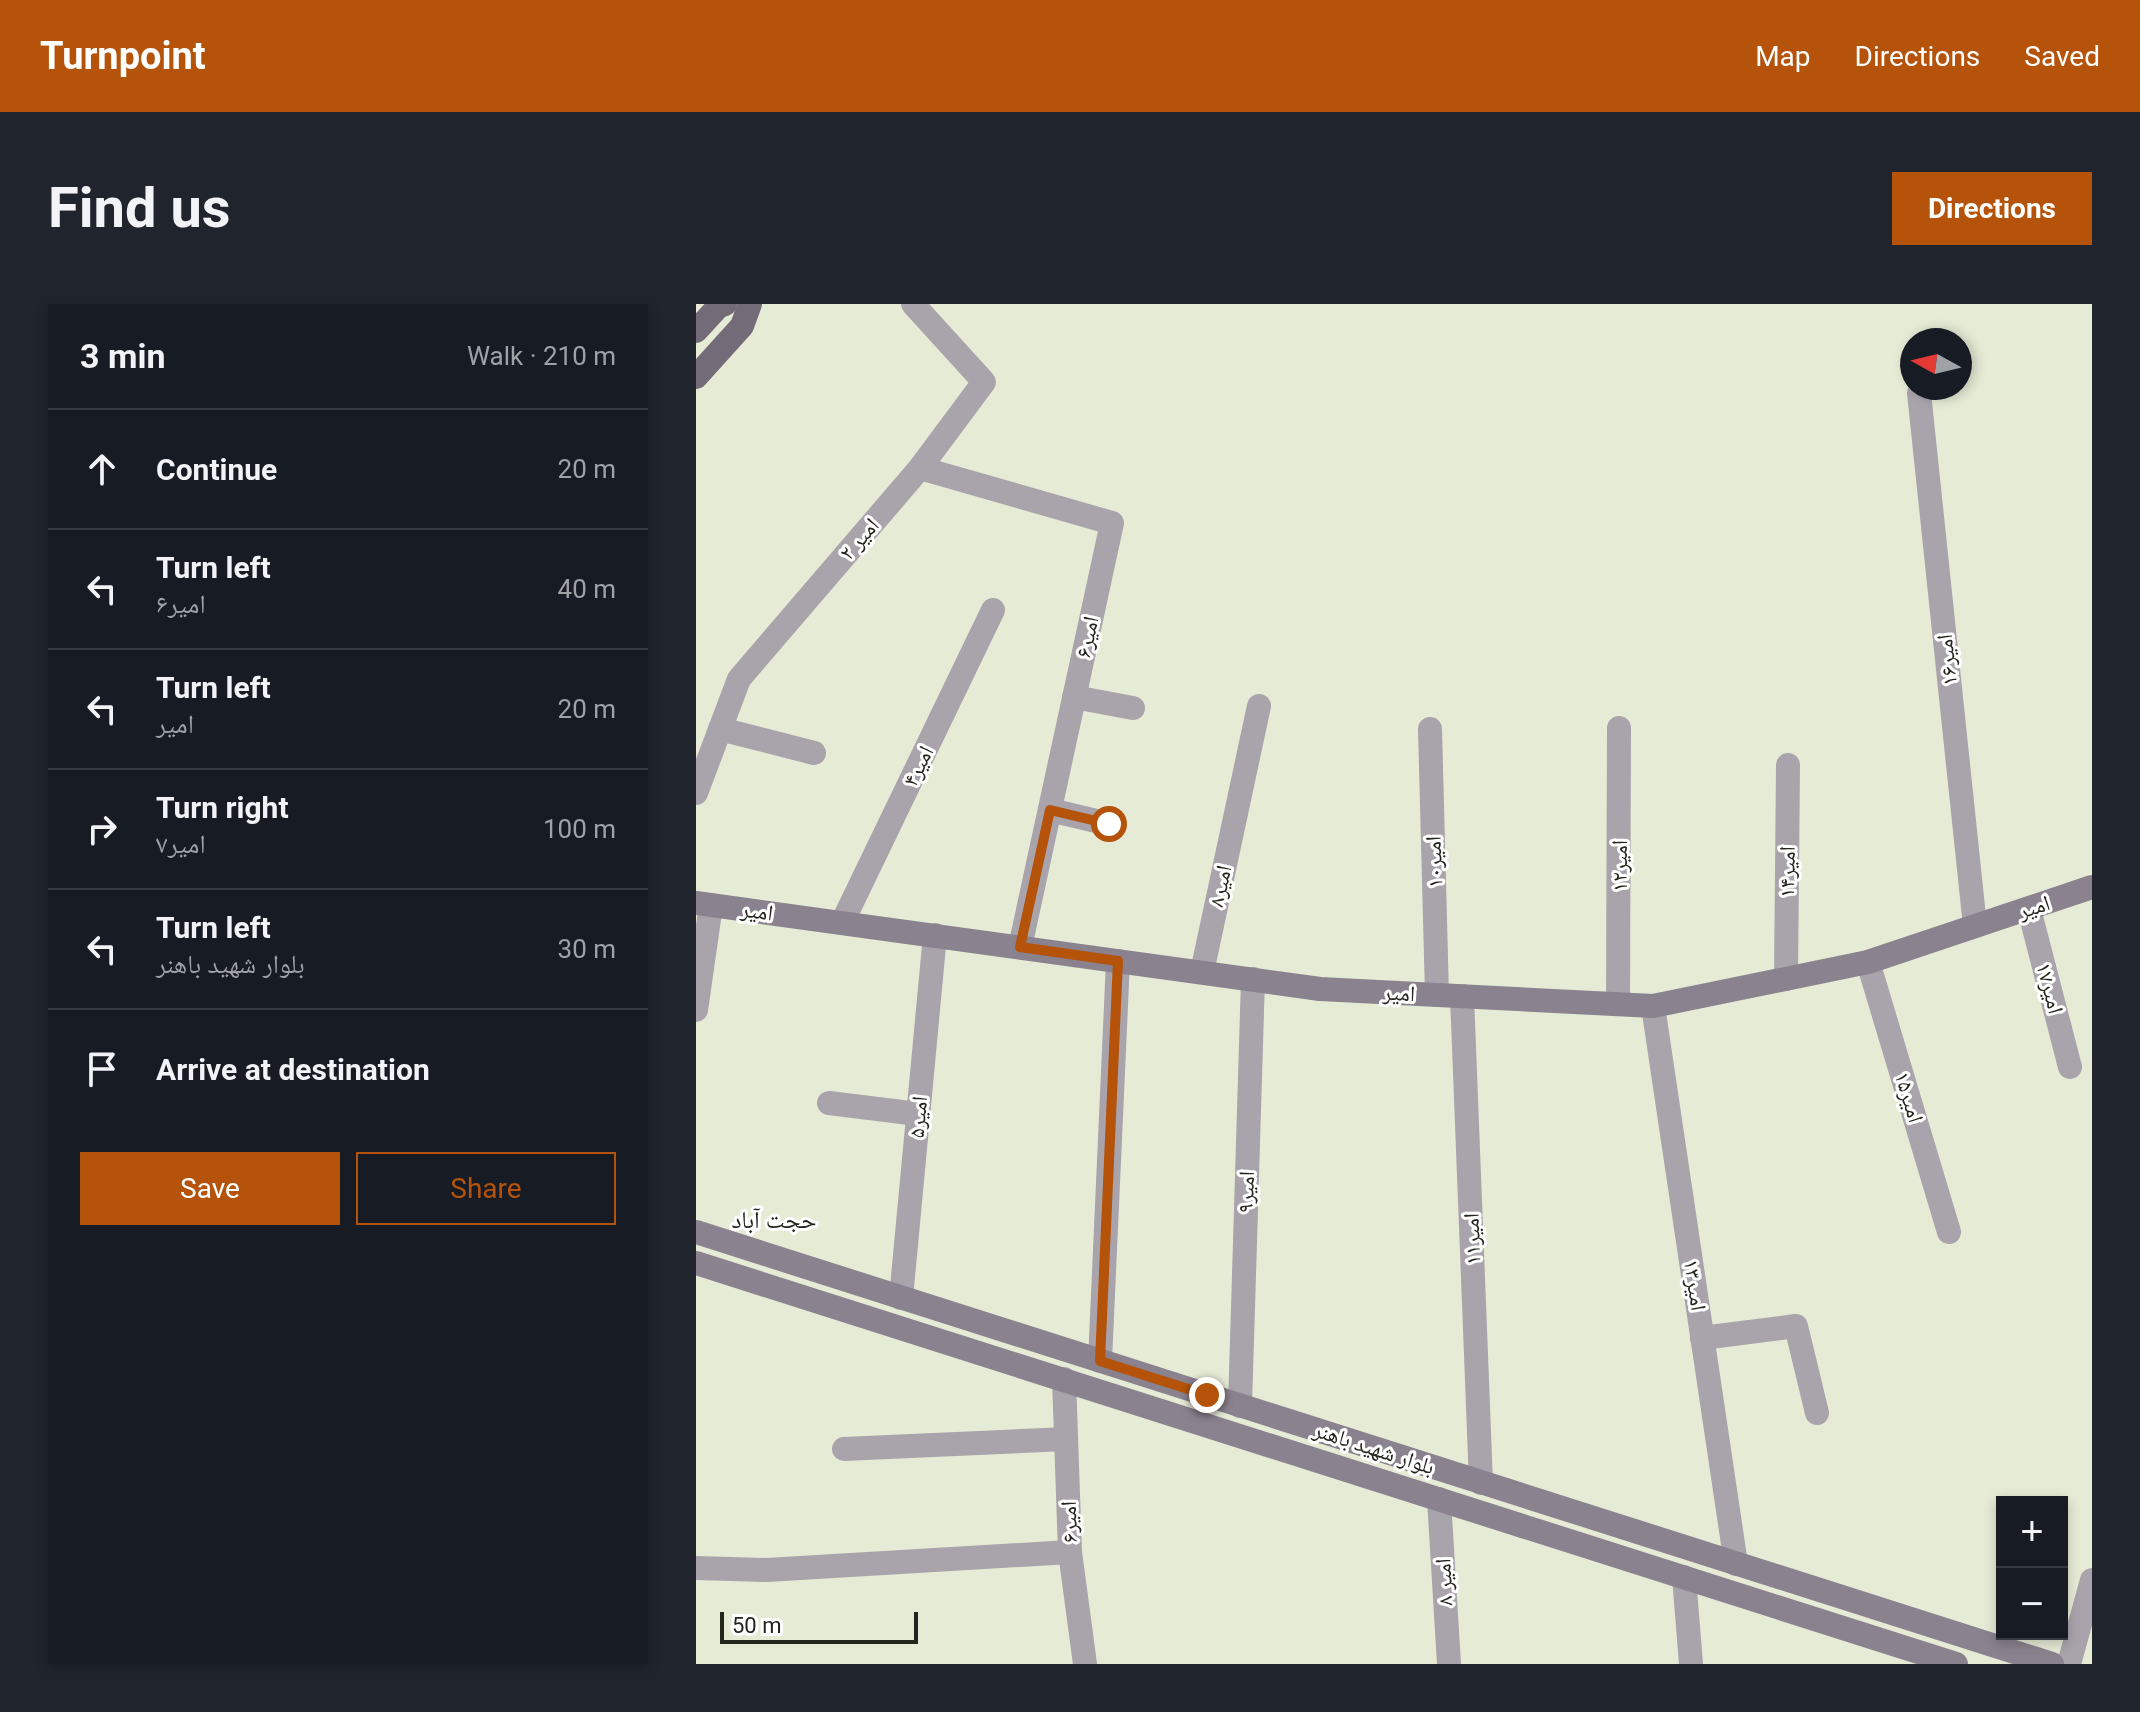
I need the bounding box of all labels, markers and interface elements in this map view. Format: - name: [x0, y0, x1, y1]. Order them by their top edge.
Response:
- text: Turnpoint: [40, 34, 206, 78]
- text: Map: [1755, 40, 1811, 73]
- text: Directions: [1855, 40, 1980, 73]
- text: Saved: [2024, 40, 2100, 73]
- button: Directions: [1892, 172, 2092, 245]
- text: Find us: [48, 175, 231, 241]
- north arrow: [1900, 328, 1972, 400]
- text: 3 min: [80, 336, 165, 376]
- text: Walk · 210 m: [467, 341, 616, 371]
- icon: ahead: [80, 447, 124, 491]
- text: Continue: [156, 452, 277, 487]
- text: 20 m: [558, 454, 616, 484]
- street label: امیر ۲: [834, 513, 884, 565]
- text: Turn left: [156, 550, 271, 585]
- icon: left: [80, 567, 124, 611]
- text: 40 m: [558, 574, 616, 604]
- text: امیر۶: [156, 589, 206, 619]
- street label: امیر۶: [1070, 614, 1104, 660]
- street label: امیر۱۶: [1932, 633, 1962, 687]
- text: Turn left: [156, 670, 271, 705]
- icon: left: [80, 687, 124, 731]
- text: 20 m: [558, 694, 616, 724]
- text: امیر: [156, 709, 194, 739]
- street label: امیر۴: [898, 742, 938, 790]
- text: Turn right: [156, 790, 289, 825]
- route start: [1091, 806, 1127, 842]
- icon: right: [80, 807, 124, 851]
- text: 100 m: [543, 814, 616, 844]
- text: امیر۷: [156, 829, 206, 859]
- street label: امیر۱۰: [1421, 836, 1447, 888]
- street label: امیر۱۲: [1607, 840, 1632, 892]
- street label: امیر۱۴: [1774, 846, 1800, 898]
- street label: امیر۸: [1203, 863, 1237, 909]
- street label: امیر: [2014, 890, 2053, 924]
- street label: امیر: [738, 896, 775, 926]
- text: Turn left: [156, 910, 271, 945]
- icon: left: [80, 927, 124, 971]
- text: 30 m: [558, 934, 616, 964]
- text: بلوار شهید باهنر: [156, 949, 305, 979]
- street label: امیر۱۷: [2031, 960, 2069, 1016]
- street label: امیر: [1381, 980, 1416, 1006]
- icon: arrive: [80, 1047, 124, 1091]
- text: Arrive at destination: [156, 1052, 430, 1087]
- street label: امیر۱۵: [1889, 1069, 1929, 1125]
- street label: امیر۵: [904, 1095, 932, 1139]
- button: Save: [80, 1152, 340, 1225]
- button: Share: [356, 1152, 616, 1225]
- street label: امیر۹: [1233, 1171, 1259, 1213]
- district label: حجت آباد: [731, 1206, 817, 1234]
- street label: امیر۱۱: [1459, 1213, 1485, 1265]
- street label: امیر۱۳: [1679, 1257, 1711, 1313]
- route end: [1189, 1377, 1225, 1413]
- street label: بلوار شهید باهنر: [1309, 1416, 1438, 1479]
- map controls: [1996, 1496, 2068, 1640]
- button: +: [1996, 1496, 2068, 1568]
- street label: امیر۶: [1056, 1501, 1082, 1543]
- street label: امیر ۸: [1430, 1558, 1458, 1606]
- button: −: [1996, 1568, 2068, 1640]
- scale bar: [720, 1608, 918, 1644]
- text: 50 m: [732, 1613, 781, 1638]

